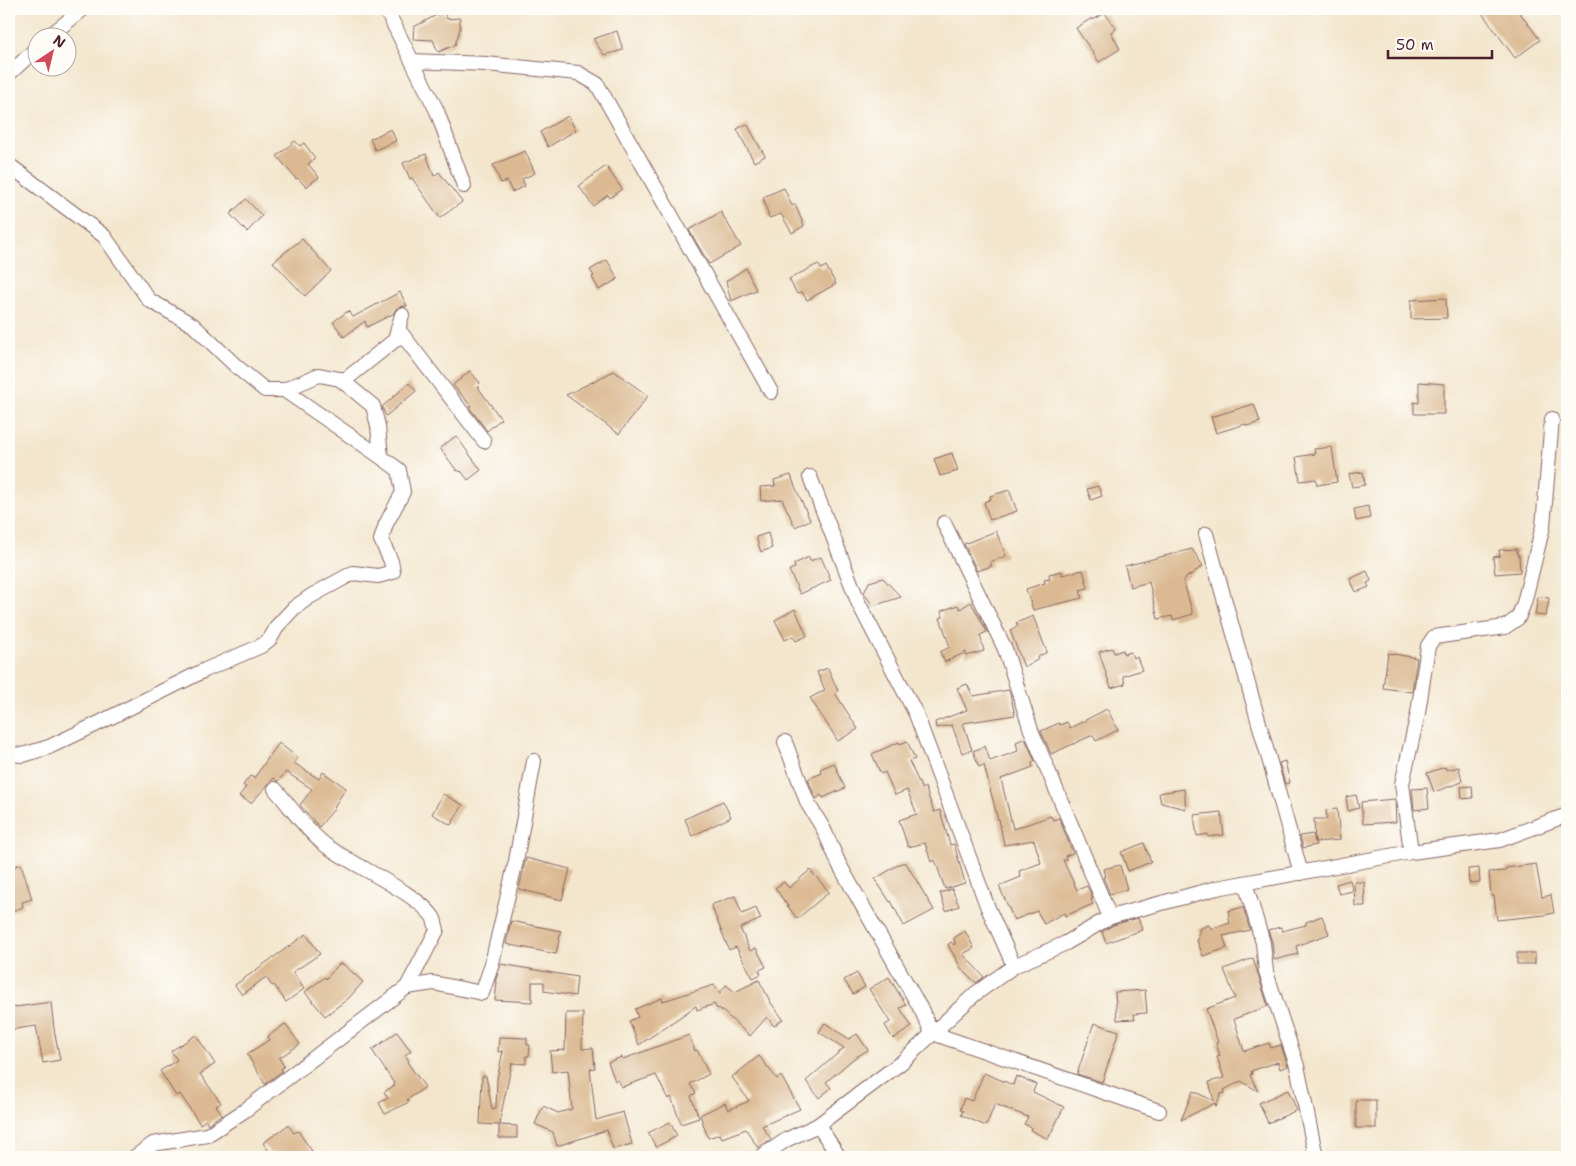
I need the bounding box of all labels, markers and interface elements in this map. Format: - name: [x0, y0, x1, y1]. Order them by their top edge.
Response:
- north arrow: [28, 28, 78, 78]
- scale bar: [1388, 28, 1492, 60]
- text: N: [50, 31, 69, 52]
- text: 50 m: [1396, 35, 1434, 55]

